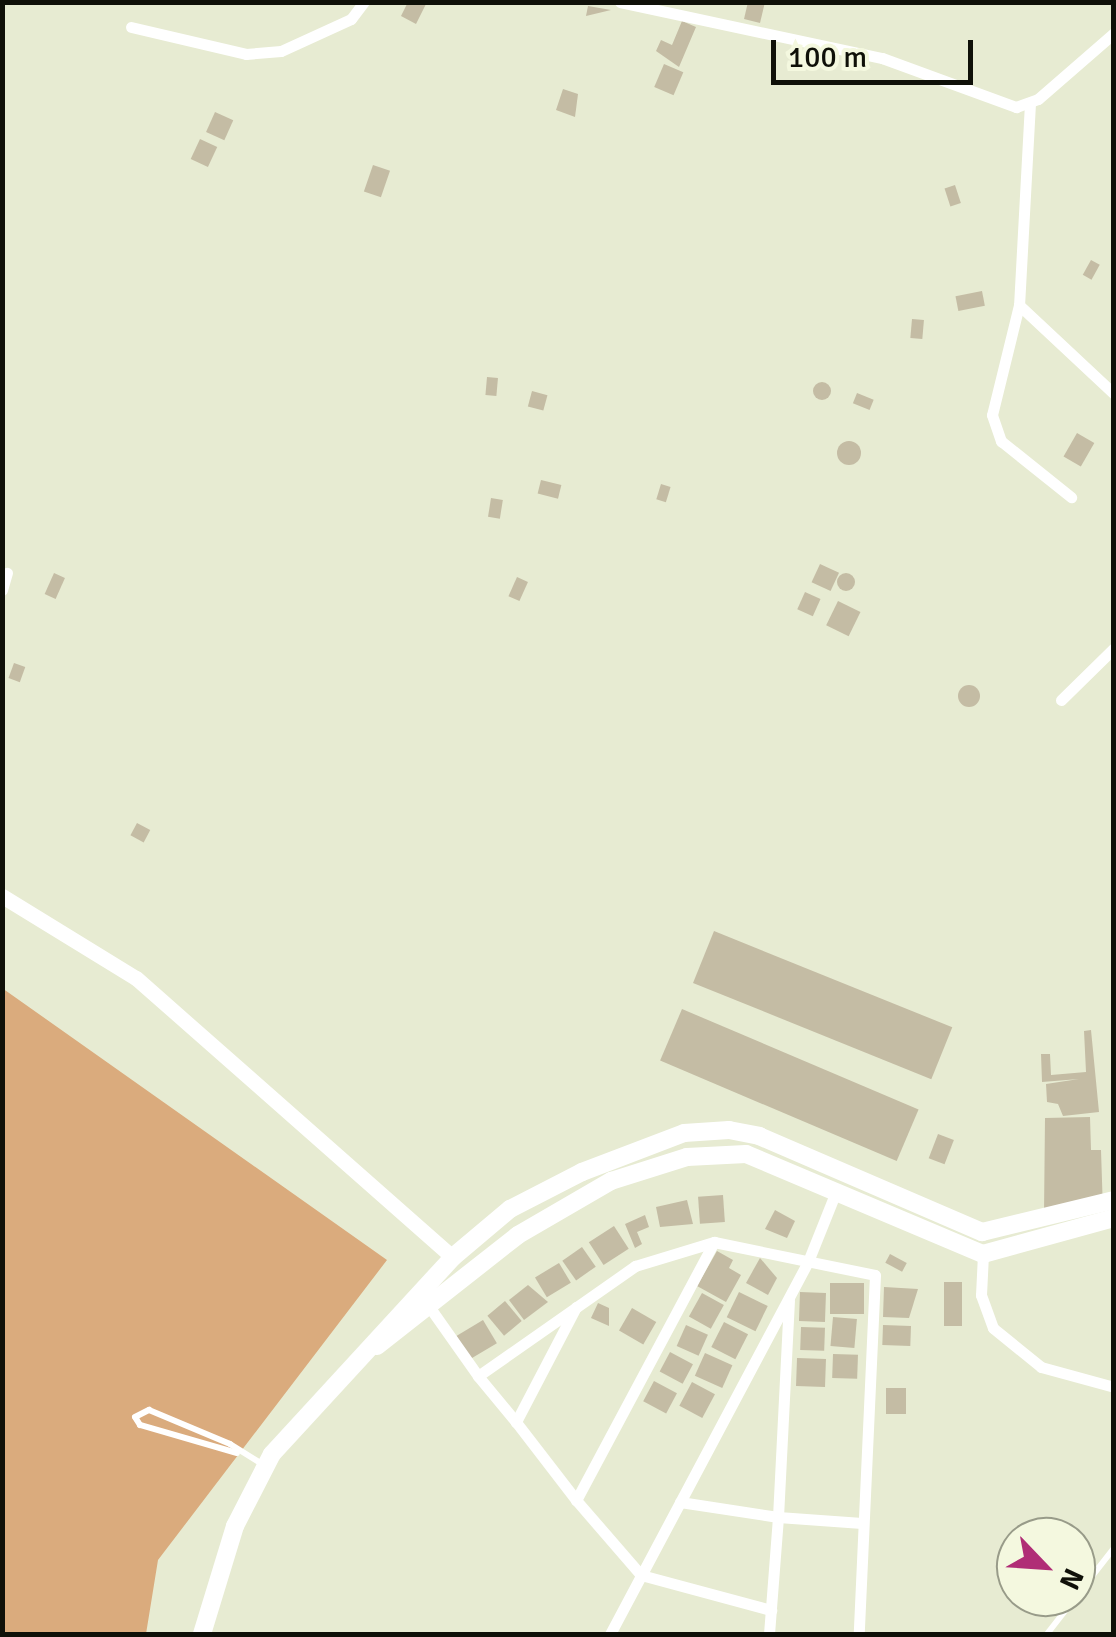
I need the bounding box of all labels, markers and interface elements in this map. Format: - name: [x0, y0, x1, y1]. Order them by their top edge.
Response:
- scale bar: [776, 20, 978, 82]
- text: 100 m: [788, 39, 867, 76]
- north arrow: [996, 1517, 1096, 1617]
- text: N: [1052, 1563, 1091, 1595]

